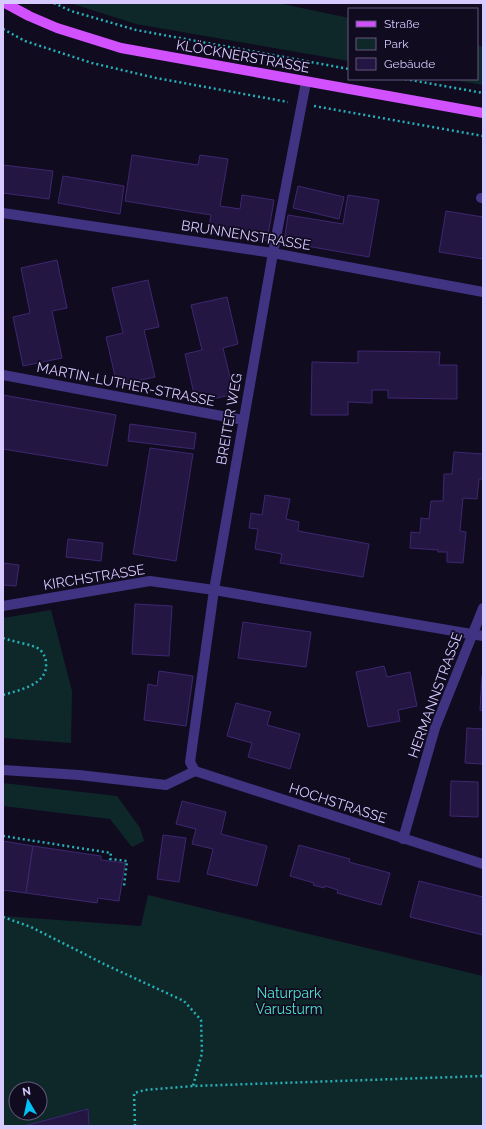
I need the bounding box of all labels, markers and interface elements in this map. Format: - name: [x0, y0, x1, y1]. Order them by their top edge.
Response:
- legend: [348, 8, 478, 80]
- text: Straße: [384, 17, 420, 31]
- street label: KLÖCKNERSTRASSE: [175, 34, 311, 76]
- text: Park: [384, 37, 409, 51]
- text: Gebäude: [384, 57, 435, 71]
- street label: BRUNNENSTRASSE: [180, 217, 312, 253]
- street label: MARTIN-LUTHER-STRASSE: [36, 359, 216, 409]
- street label: BREITER WEG: [213, 372, 245, 466]
- street label: KIRCHSTRASSE: [42, 561, 146, 593]
- street label: HERMANNSTRASSE: [405, 630, 465, 760]
- street label: HOCHSTRASSE: [287, 780, 389, 826]
- park label: Naturpark Varusturm: [255, 985, 323, 1017]
- north arrow: [8, 1081, 48, 1121]
- text: N: [21, 1085, 32, 1099]

